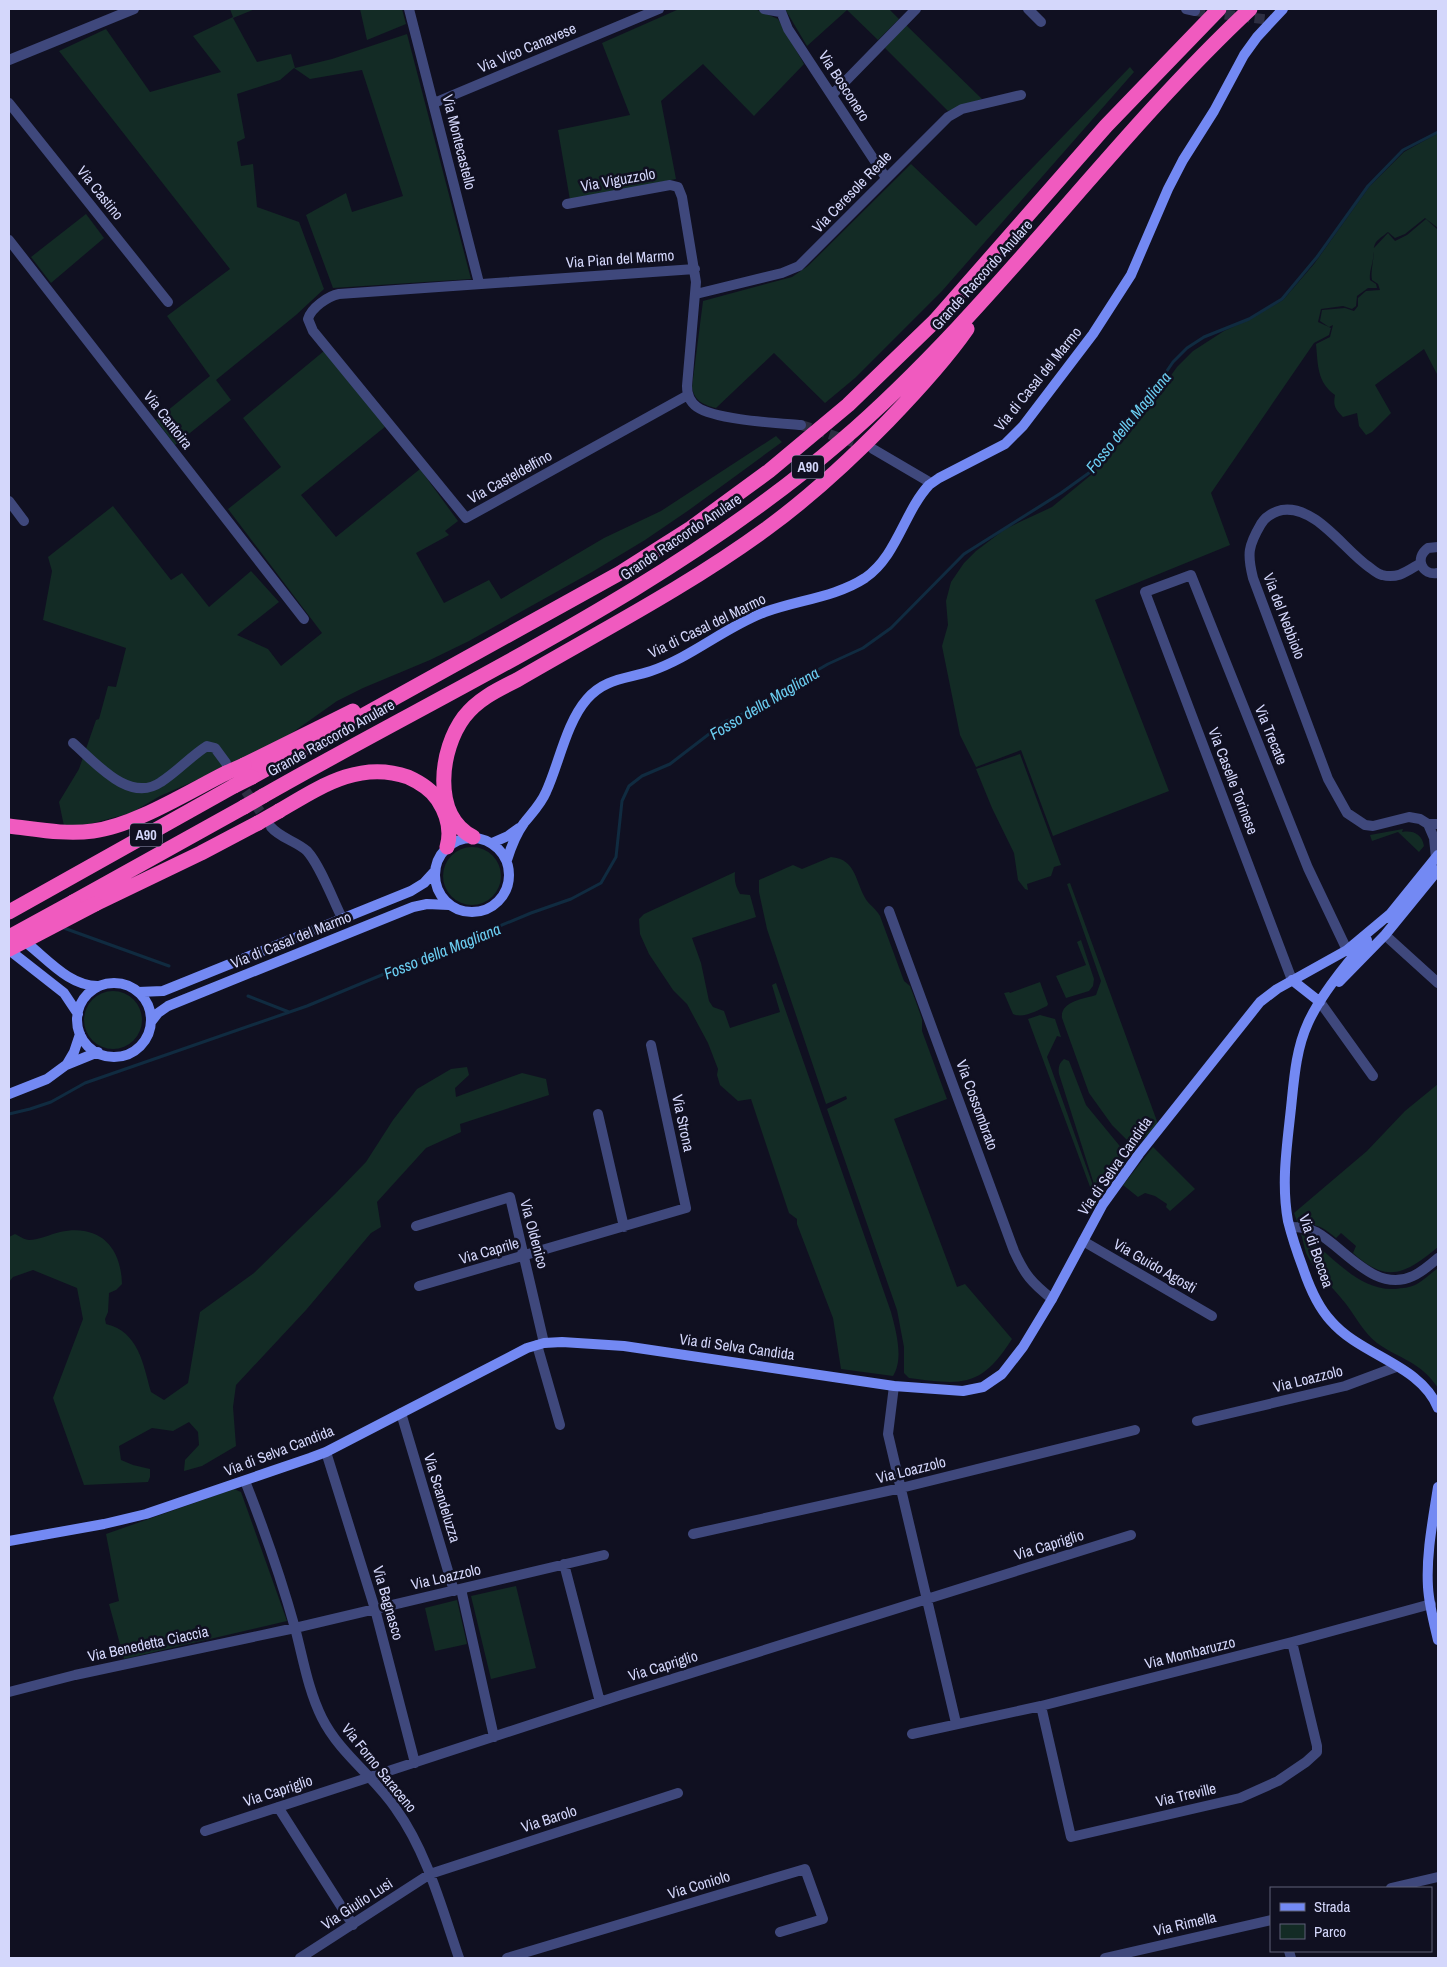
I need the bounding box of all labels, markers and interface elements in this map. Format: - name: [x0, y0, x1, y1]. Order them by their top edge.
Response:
- street label: Via Vico Canavese: [474, 17, 579, 78]
- street label: Via Bosconero: [814, 46, 875, 125]
- street label: Via Montecastello: [437, 92, 482, 192]
- street label: Via Ceresole Reale: [807, 146, 896, 237]
- street label: Via Castino: [72, 161, 129, 224]
- street label: Via Viguzzolo: [579, 163, 657, 196]
- street label: Grande Raccordo Anulare: [926, 215, 1037, 335]
- street label: Via Pian del Marmo: [565, 244, 675, 273]
- street label: Via di Casal del Marmo: [989, 322, 1086, 435]
- water label: Fosso della Magliana: [1080, 367, 1176, 477]
- street label: Via Cantoira: [139, 386, 198, 453]
- street label: Via Casteldelfino: [464, 445, 556, 508]
- road number: A90: [792, 456, 824, 478]
- street label: Grande Raccordo Anulare: [616, 488, 746, 585]
- street label: Via del Nebbiolo: [1258, 570, 1311, 662]
- street label: Via di Casal del Marmo: [645, 588, 769, 663]
- water label: Fosso della Magliana: [705, 662, 823, 744]
- street label: Grande Raccordo Anulare: [263, 694, 398, 781]
- street label: Via Trecate: [1250, 702, 1293, 768]
- street label: Via Caselle Torinese: [1203, 724, 1264, 838]
- road number: A90: [130, 824, 162, 846]
- street label: Via di Casal del Marmo: [227, 906, 354, 973]
- water label: Fosso della Magliana: [380, 918, 504, 984]
- street label: Via Cossombrato: [951, 1057, 1004, 1153]
- street label: Via Strona: [667, 1092, 700, 1154]
- street label: Via di Selva Candida: [1073, 1112, 1157, 1219]
- street label: Via Oldenico: [515, 1197, 554, 1271]
- street label: Via di Boccea: [1294, 1211, 1339, 1291]
- street label: Via Caprile: [456, 1232, 521, 1269]
- street label: Via Guido Agosti: [1110, 1233, 1201, 1298]
- street label: Via di Selva Candida: [678, 1328, 796, 1365]
- street label: Via Loazzolo: [1271, 1360, 1345, 1397]
- street label: Via di Selva Candida: [221, 1420, 337, 1481]
- street label: Via Scandeluzza: [419, 1451, 466, 1545]
- street label: Via Loazzolo: [874, 1451, 948, 1488]
- street label: Via Capriglio: [1012, 1524, 1086, 1565]
- street label: Via Loazzolo: [409, 1558, 483, 1595]
- street label: Via Bagnasco: [368, 1563, 409, 1643]
- street label: Via Benedetta Ciaccia: [86, 1620, 210, 1667]
- street label: Via Mombaruzzo: [1142, 1631, 1238, 1674]
- street label: Via Capriglio: [626, 1645, 700, 1686]
- street label: Via Forno Saraceno: [337, 1719, 422, 1817]
- street label: Via Capriglio: [241, 1769, 315, 1812]
- street label: Via Treville: [1154, 1777, 1218, 1812]
- street label: Via Barolo: [518, 1800, 579, 1837]
- street label: Via Coniolo: [665, 1865, 733, 1904]
- street label: Via Giulio Lusi: [317, 1873, 396, 1934]
- legend: [1270, 1887, 1432, 1952]
- text: Strada: [1314, 1896, 1350, 1917]
- street label: Via Rimella: [1152, 1906, 1218, 1941]
- text: Parco: [1314, 1921, 1346, 1942]

